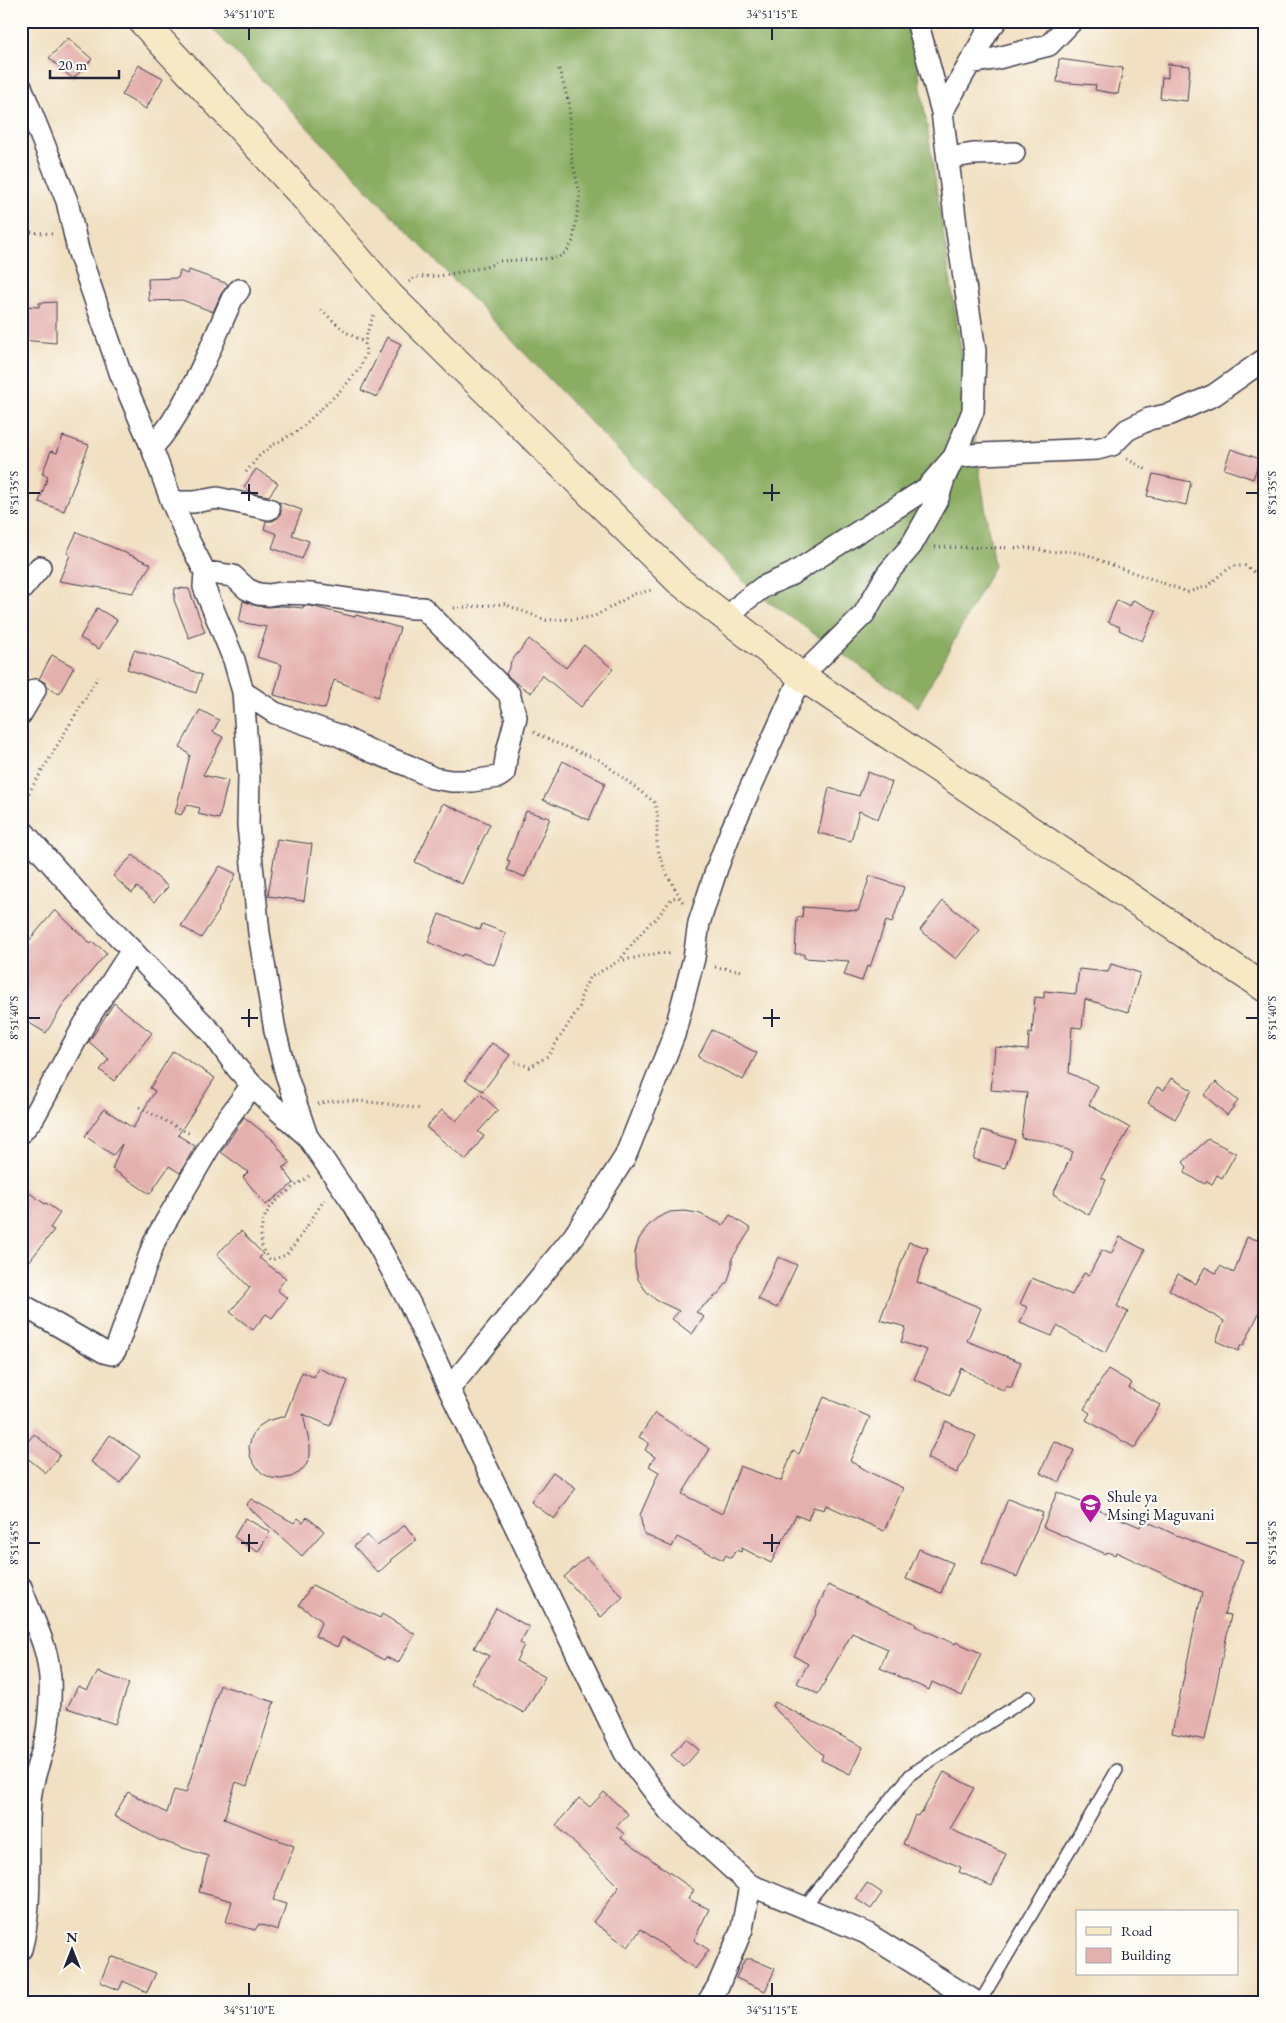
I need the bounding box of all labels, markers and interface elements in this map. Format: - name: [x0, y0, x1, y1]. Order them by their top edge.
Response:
- text: 34°51'10"E: [223, 6, 275, 22]
- text: 34°51'15"E: [746, 6, 798, 22]
- scale bar: [50, 48, 119, 80]
- text: 20 m: [58, 55, 87, 74]
- text: 8°51'35"S: [6, 470, 22, 515]
- text: 8°51'35"S: [1264, 470, 1280, 515]
- text: 8°51'40"S: [6, 995, 22, 1040]
- text: 8°51'40"S: [1264, 995, 1280, 1040]
- place label: Shule ya Msingi Maguvani: [1107, 1486, 1215, 1525]
- school or university icon: Shule ya Msingi Maguvani: [1079, 1493, 1103, 1524]
- text: 8°51'45"S: [6, 1520, 22, 1565]
- text: 8°51'45"S: [1264, 1520, 1280, 1565]
- legend: [1076, 1910, 1238, 1976]
- text: Road: [1121, 1921, 1153, 1940]
- north arrow: [48, 1926, 98, 1976]
- text: N: [66, 1928, 78, 1946]
- text: Building: [1121, 1945, 1171, 1964]
- text: 34°51'10"E: [223, 2002, 275, 2018]
- text: 34°51'15"E: [746, 2002, 798, 2018]

